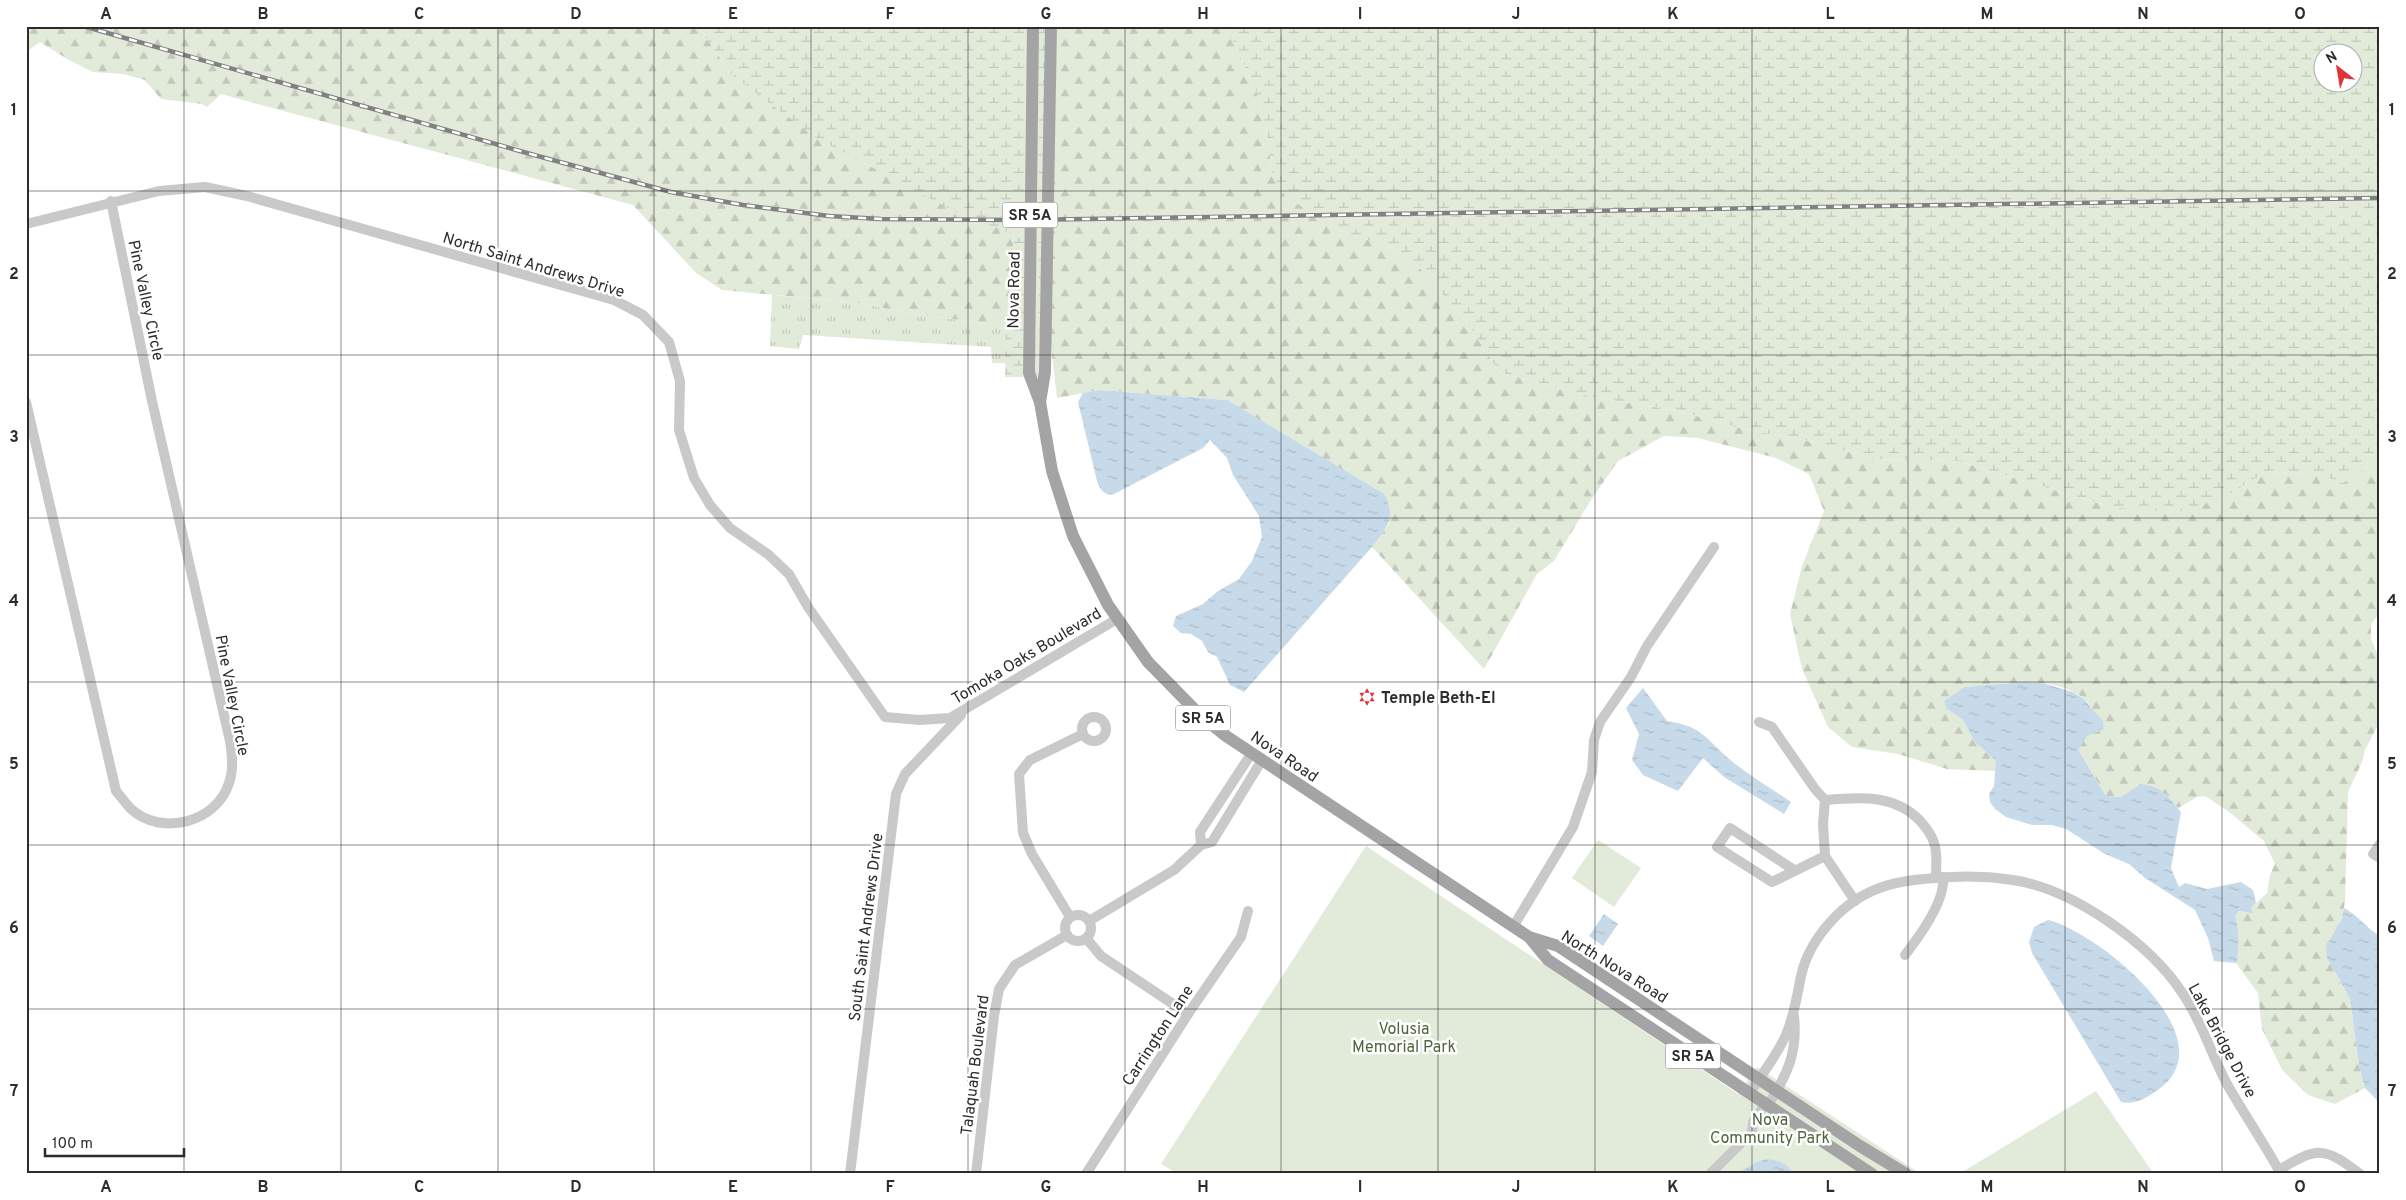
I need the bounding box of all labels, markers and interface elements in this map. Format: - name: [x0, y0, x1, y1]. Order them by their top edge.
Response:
- text: A: [100, 5, 112, 25]
- text: B: [257, 5, 269, 25]
- text: C: [414, 5, 424, 25]
- text: D: [570, 5, 582, 25]
- text: E: [728, 5, 738, 25]
- text: F: [885, 5, 895, 25]
- text: G: [1041, 5, 1051, 25]
- text: H: [1197, 5, 1209, 25]
- text: I: [1358, 5, 1362, 25]
- text: J: [1512, 5, 1520, 25]
- text: K: [1667, 5, 1679, 25]
- text: L: [1825, 5, 1835, 25]
- text: M: [1981, 5, 1993, 25]
- text: N: [2137, 5, 2149, 25]
- text: O: [2294, 5, 2306, 25]
- north arrow: [2314, 42, 2364, 92]
- text: N: [2323, 48, 2341, 68]
- text: 1: [11, 101, 17, 121]
- text: 1: [2389, 101, 2395, 121]
- road number: SR 5A: [1002, 202, 1058, 228]
- street label: North Saint Andrews Drive: [440, 229, 627, 303]
- street label: Pine Valley Circle: [122, 238, 168, 363]
- street label: Nova Road: [1004, 251, 1026, 329]
- text: 2: [9, 265, 19, 285]
- text: 2: [2387, 265, 2397, 285]
- text: 3: [9, 428, 19, 448]
- text: 3: [2387, 428, 2397, 448]
- text: 4: [9, 592, 19, 612]
- text: 4: [2387, 592, 2397, 612]
- street label: Tomoka Oaks Boulevard: [948, 604, 1106, 709]
- street label: Pine Valley Circle: [210, 633, 253, 758]
- synagogue icon: Temple Beth-El: [1357, 687, 1377, 707]
- place label: Temple Beth-El: [1381, 689, 1496, 709]
- road number: SR 5A: [1176, 706, 1230, 730]
- street label: Nova Road: [1246, 728, 1322, 788]
- text: 5: [9, 755, 19, 775]
- text: 5: [2387, 755, 2397, 775]
- street label: South Saint Andrews Drive: [846, 832, 888, 1023]
- text: 6: [9, 919, 19, 939]
- text: 6: [2387, 919, 2397, 939]
- street label: North Nova Road: [1557, 927, 1671, 1009]
- street label: Lake Bridge Drive: [2183, 980, 2260, 1102]
- street label: Carrington Lane: [1119, 982, 1199, 1090]
- street label: Talaquah Boulevard: [957, 994, 995, 1137]
- park label: Volusia Memorial Park: [1352, 1020, 1456, 1058]
- road number: SR 5A: [1666, 1044, 1720, 1068]
- text: 7: [10, 1082, 18, 1102]
- text: 7: [2388, 1082, 2396, 1102]
- park label: Nova Community Park: [1710, 1111, 1830, 1149]
- scale bar: [45, 1125, 184, 1157]
- text: 100 m: [52, 1135, 93, 1154]
- text: A: [100, 1178, 112, 1198]
- text: B: [257, 1178, 269, 1198]
- text: C: [414, 1178, 424, 1198]
- text: D: [570, 1178, 582, 1198]
- text: E: [728, 1178, 738, 1198]
- text: F: [885, 1178, 895, 1198]
- text: G: [1041, 1178, 1051, 1198]
- text: H: [1197, 1178, 1209, 1198]
- text: I: [1358, 1178, 1362, 1198]
- text: J: [1512, 1178, 1520, 1198]
- text: K: [1667, 1178, 1679, 1198]
- text: L: [1825, 1178, 1835, 1198]
- text: M: [1981, 1178, 1993, 1198]
- text: N: [2137, 1178, 2149, 1198]
- text: O: [2294, 1178, 2306, 1198]

